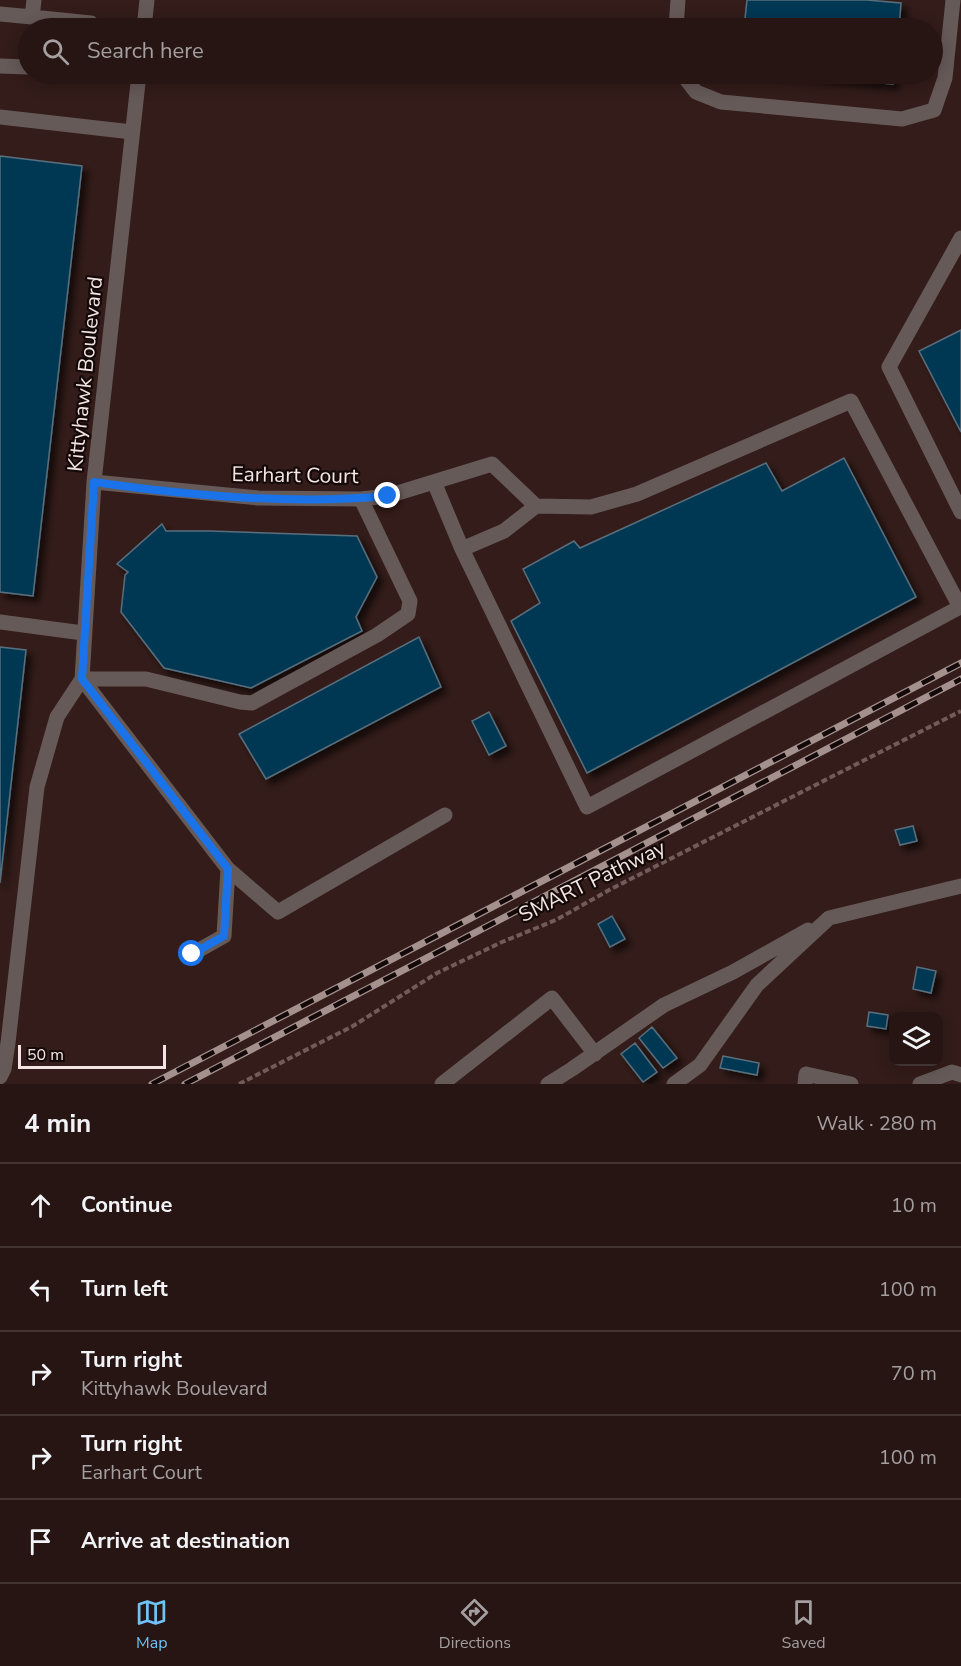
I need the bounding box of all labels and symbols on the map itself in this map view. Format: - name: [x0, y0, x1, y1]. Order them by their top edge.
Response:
- street label: Kittyhawk Boulevard: [61, 275, 109, 473]
- street label: Earhart Court: [231, 460, 359, 490]
- route end: [374, 482, 400, 508]
- street label: SMART Pathway: [514, 833, 670, 929]
- route start: [178, 940, 204, 966]
- scale bar: [18, 1042, 166, 1070]

